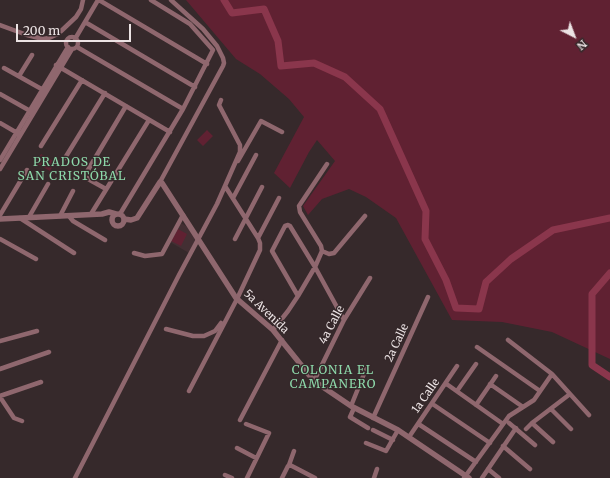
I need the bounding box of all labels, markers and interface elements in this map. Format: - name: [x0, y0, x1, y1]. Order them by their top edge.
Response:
- scale bar: [18, 16, 133, 42]
- north arrow: [554, 16, 594, 56]
- text: 200 m: [23, 23, 60, 38]
- text: N: [574, 37, 590, 53]
- district label: PRADOS DE SAN CRISTÓBAL: [18, 156, 126, 184]
- street label: 5a Avenida: [241, 287, 291, 337]
- street label: 4a Calle: [316, 304, 348, 346]
- street label: 2a Calle: [382, 322, 412, 364]
- district label: COLONIA EL CAMPANERO: [290, 364, 376, 392]
- street label: 1a Calle: [409, 376, 443, 416]

